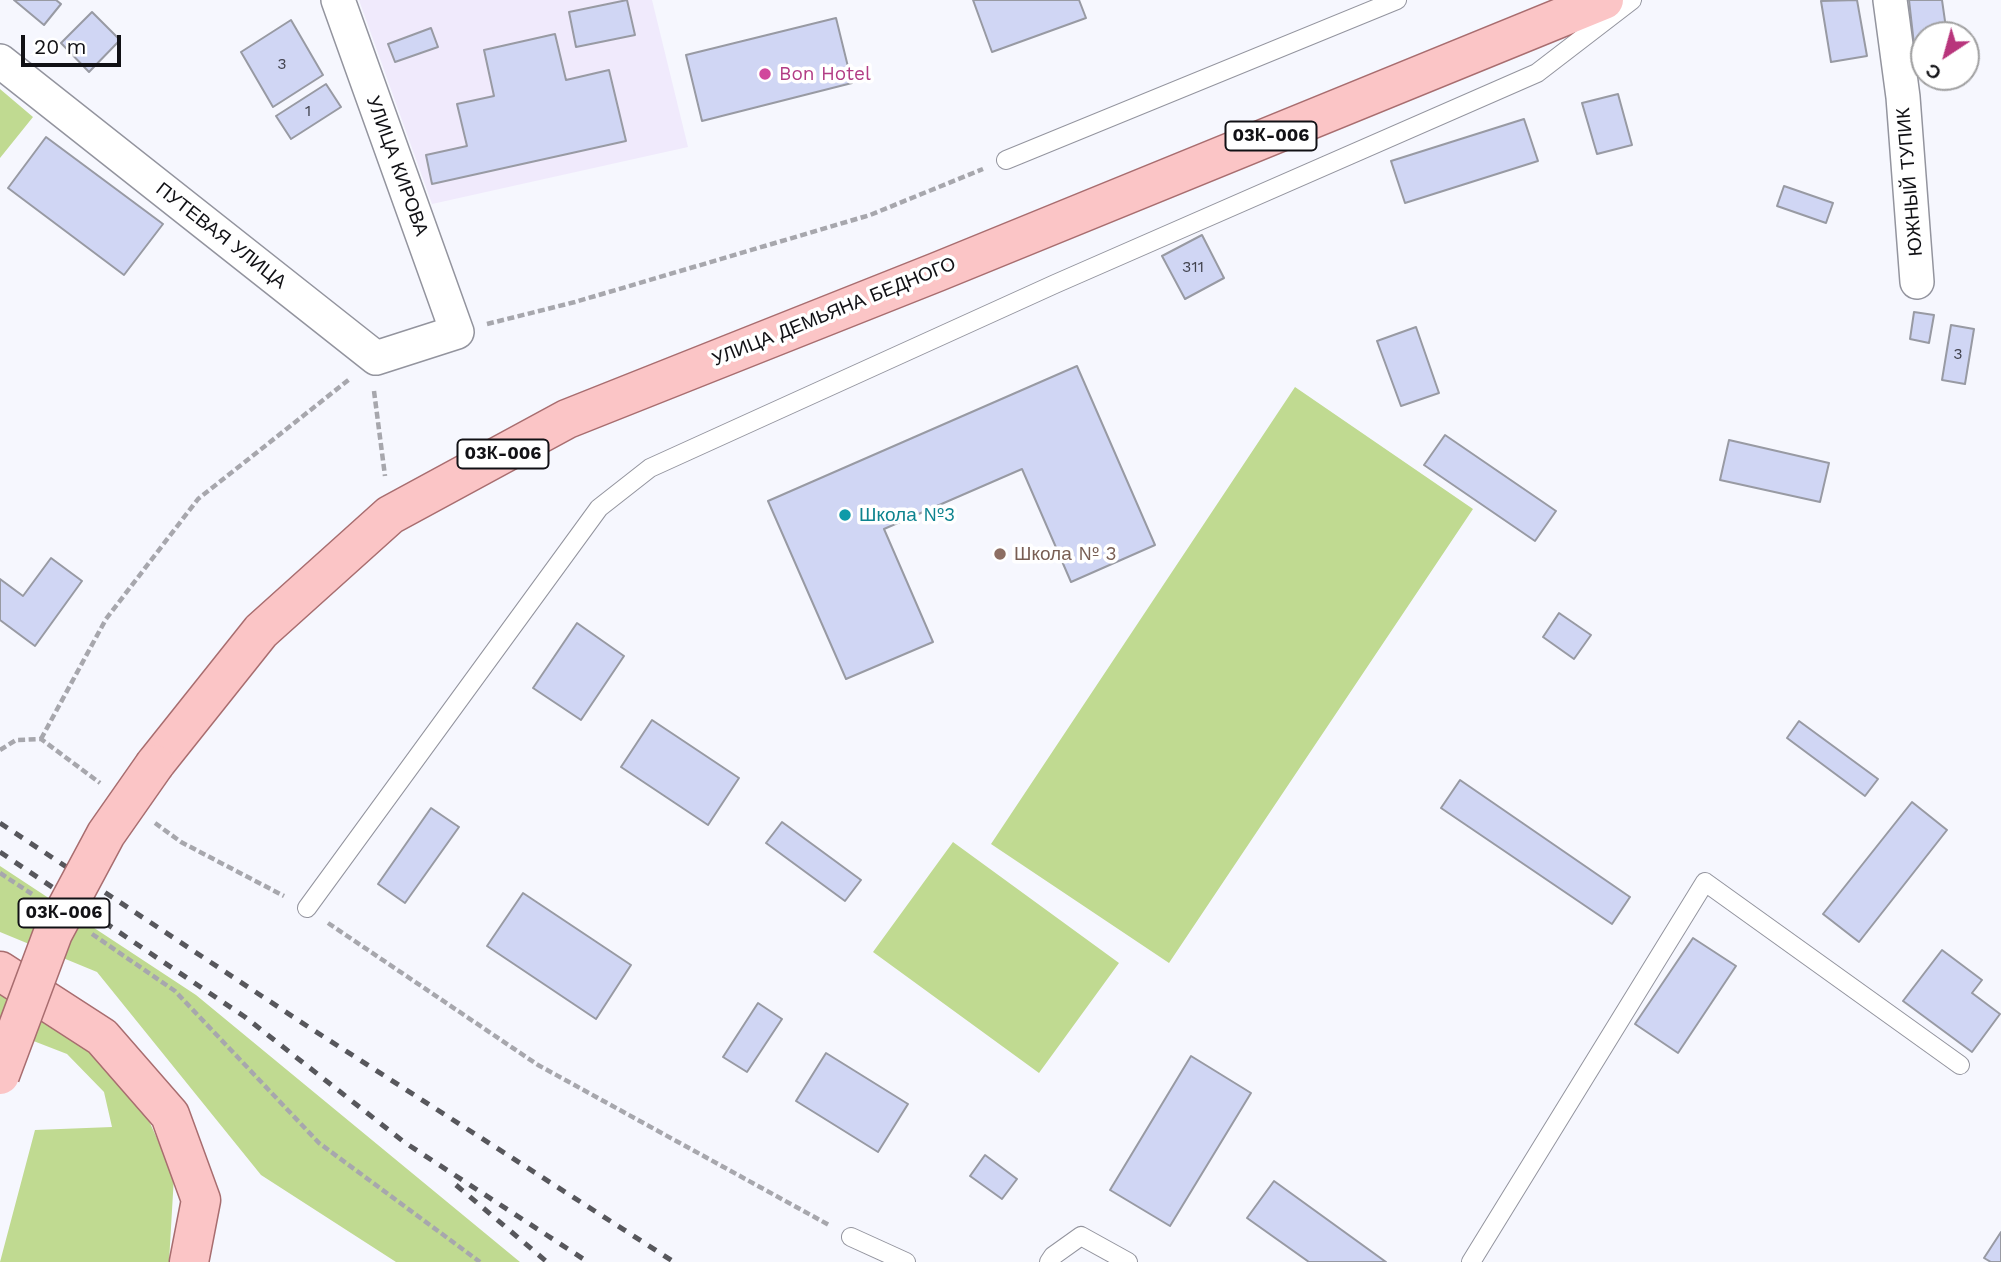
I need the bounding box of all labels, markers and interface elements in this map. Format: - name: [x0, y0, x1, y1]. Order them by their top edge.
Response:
- scale bar: [24, 21, 124, 65]
- north arrow: [1910, 21, 1980, 91]
- text: 20 m: [34, 34, 86, 59]
- house number: 3: [277, 54, 287, 74]
- text: С: [1921, 58, 1946, 85]
- place label: Bon Hotel: [779, 63, 871, 85]
- marker: Bon Hotel: [757, 66, 773, 82]
- street label: УЛИЦА КИРОВА: [361, 93, 433, 239]
- house number: 1: [305, 101, 311, 121]
- street label: ЮЖНЫЙ ТУПИК: [1892, 107, 1928, 257]
- road number: 03К-006: [1226, 121, 1316, 150]
- street label: ПУТЕВАЯ УЛИЦА: [151, 178, 291, 294]
- street label: УЛИЦА ДЕМЬЯНА БЕДНОГО: [709, 253, 959, 371]
- house number: 311: [1182, 257, 1204, 277]
- house number: 3: [1953, 344, 1963, 364]
- road number: 03К-006: [458, 440, 548, 468]
- place label: Школа №3: [859, 504, 955, 526]
- marker: Школа №3: [837, 507, 853, 523]
- place label: Школа № 3: [1014, 543, 1117, 565]
- marker: Школа № 3: [992, 546, 1008, 562]
- road number: 03К-006: [18, 898, 110, 928]

